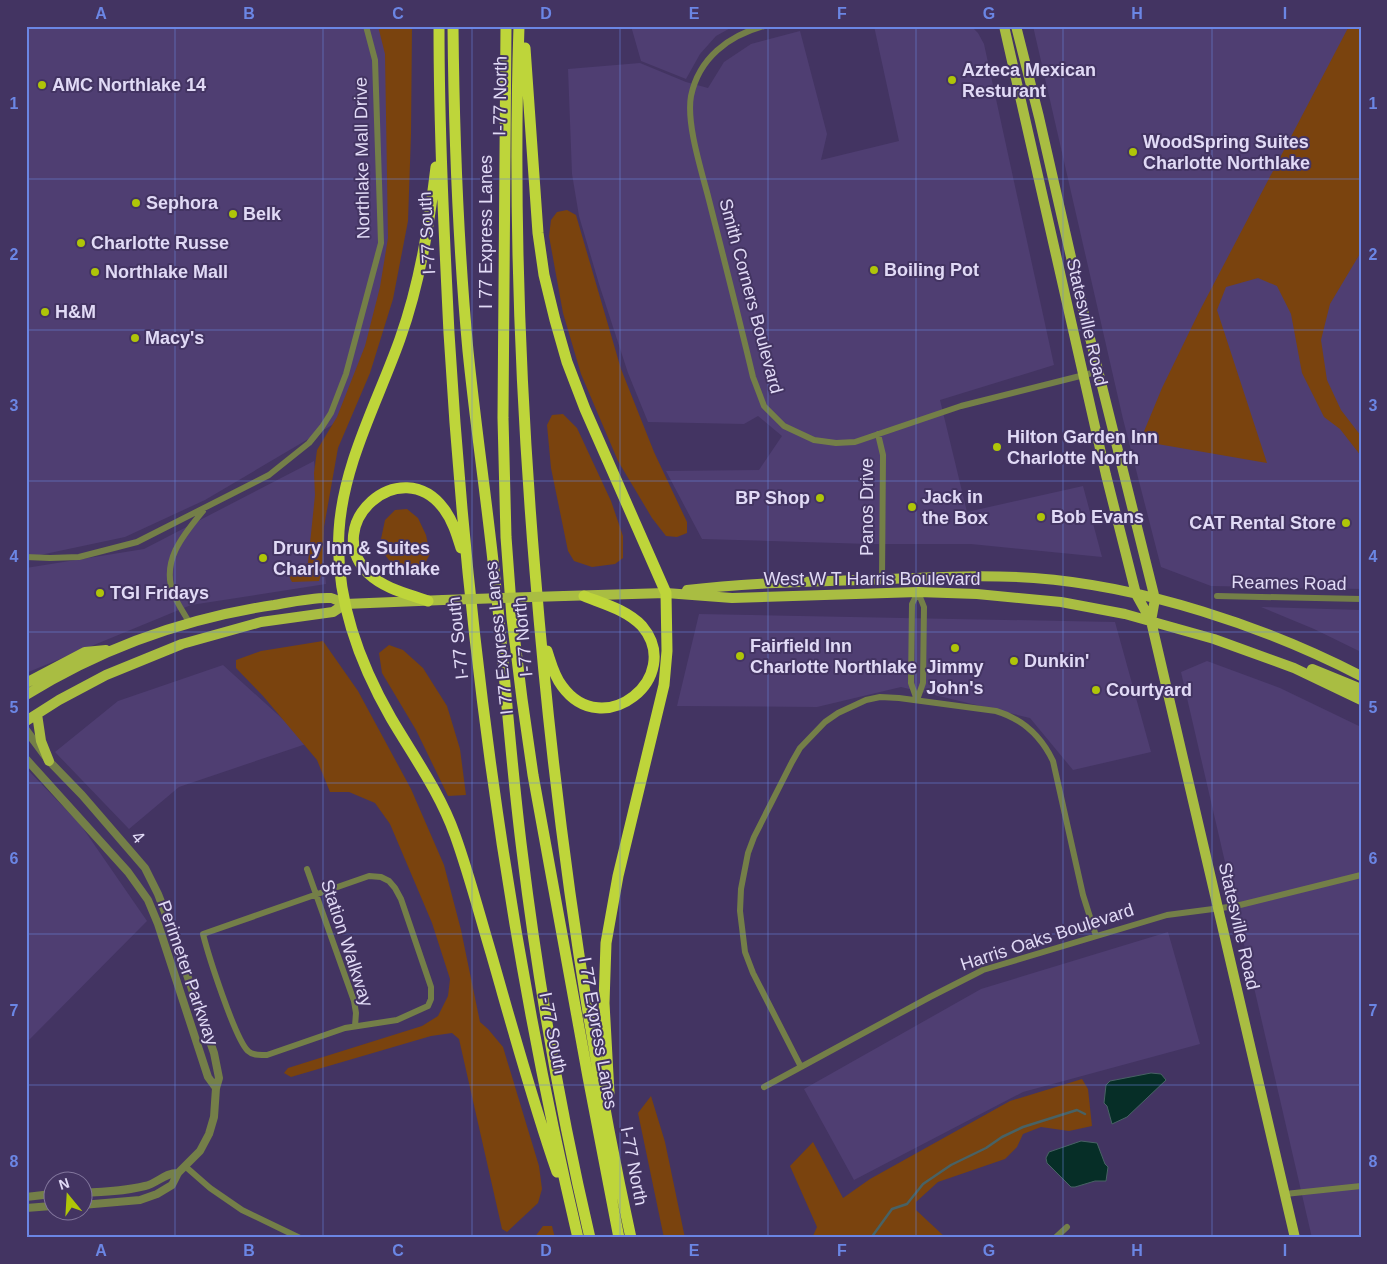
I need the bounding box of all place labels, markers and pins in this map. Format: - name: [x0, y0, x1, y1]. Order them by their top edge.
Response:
- place label: Azteca Mexican Resturant: [962, 60, 1096, 101]
- marker: Azteca Mexican Resturant: [946, 74, 958, 86]
- place label: AMC Northlake 14: [52, 75, 206, 95]
- marker: AMC Northlake 14: [36, 79, 48, 91]
- place label: WoodSpring Suites Charlotte Northlake: [1143, 132, 1310, 173]
- marker: WoodSpring Suites Charlotte Northlake: [1127, 146, 1139, 158]
- place label: Sephora: [146, 193, 219, 213]
- marker: Sephora: [130, 197, 142, 209]
- place label: Belk: [243, 204, 282, 224]
- marker: Belk: [227, 208, 239, 220]
- place label: Charlotte Russe: [91, 233, 229, 253]
- marker: Charlotte Russe: [75, 237, 87, 249]
- place label: Boiling Pot: [884, 260, 979, 280]
- place label: Northlake Mall: [105, 262, 228, 282]
- marker: Boiling Pot: [868, 264, 880, 276]
- marker: Northlake Mall: [89, 266, 101, 278]
- place label: H&M: [55, 302, 96, 322]
- marker: H&M: [39, 306, 51, 318]
- place label: Macy's: [145, 328, 204, 348]
- marker: Macy's: [129, 332, 141, 344]
- place label: Hilton Garden Inn Charlotte North: [1007, 427, 1158, 468]
- marker: Hilton Garden Inn Charlotte North: [991, 441, 1003, 453]
- place label: Jack in the Box: [922, 487, 988, 528]
- place label: BP Shop: [735, 488, 810, 508]
- marker: BP Shop: [814, 492, 826, 504]
- marker: Jack in the Box: [906, 501, 918, 513]
- place label: Bob Evans: [1051, 507, 1144, 527]
- marker: Bob Evans: [1035, 511, 1047, 523]
- place label: CAT Rental Store: [1189, 513, 1336, 533]
- marker: CAT Rental Store: [1340, 517, 1352, 529]
- place label: Drury Inn & Suites Charlotte Northlake: [273, 538, 440, 579]
- marker: Drury Inn & Suites Charlotte Northlake: [257, 552, 269, 564]
- place label: TGI Fridays: [110, 583, 209, 603]
- marker: TGI Fridays: [94, 587, 106, 599]
- place label: Fairfield Inn Charlotte Northlake: [750, 636, 917, 677]
- marker: Jimmy John's: [949, 642, 961, 654]
- marker: Fairfield Inn Charlotte Northlake: [734, 650, 746, 662]
- place label: Dunkin': [1024, 651, 1089, 671]
- marker: Dunkin': [1008, 655, 1020, 667]
- place label: Jimmy John's: [926, 657, 984, 698]
- place label: Courtyard: [1106, 680, 1192, 700]
- marker: Courtyard: [1090, 684, 1102, 696]

